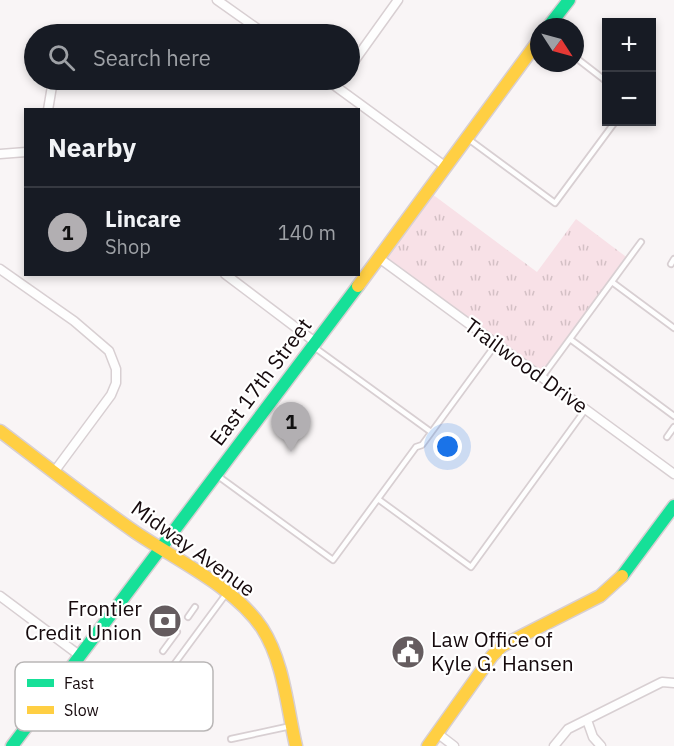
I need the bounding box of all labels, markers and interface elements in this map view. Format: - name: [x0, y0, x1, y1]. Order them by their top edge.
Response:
- north arrow: [530, 18, 584, 72]
- map controls: [602, 18, 656, 126]
- button: +: [602, 18, 656, 72]
- search box: [24, 24, 360, 90]
- icon: search: [45, 41, 78, 74]
- text: Search here: [93, 43, 211, 72]
- button: −: [602, 72, 656, 126]
- text: Nearby: [48, 130, 136, 164]
- text: Lincare: [105, 204, 181, 233]
- text: 1: [62, 219, 74, 246]
- text: 140 m: [278, 219, 336, 246]
- text: Shop: [105, 233, 151, 260]
- street label: Trailwood Drive: [459, 311, 594, 419]
- street label: East 17th Street: [205, 313, 317, 451]
- pin: 1: [272, 402, 310, 452]
- your location: [433, 432, 462, 461]
- street label: Midway Avenue: [126, 494, 261, 603]
- place label: Frontier Credit Union: [25, 594, 142, 646]
- bank icon: Frontier Credit Union: [147, 603, 183, 639]
- place label: Law Office of Kyle G. Hansen: [431, 625, 574, 677]
- public building icon: Law Office of Kyle G. Hansen: [390, 634, 426, 670]
- legend: [15, 662, 213, 731]
- text: Fast: [64, 673, 94, 693]
- text: Slow: [64, 700, 99, 720]

